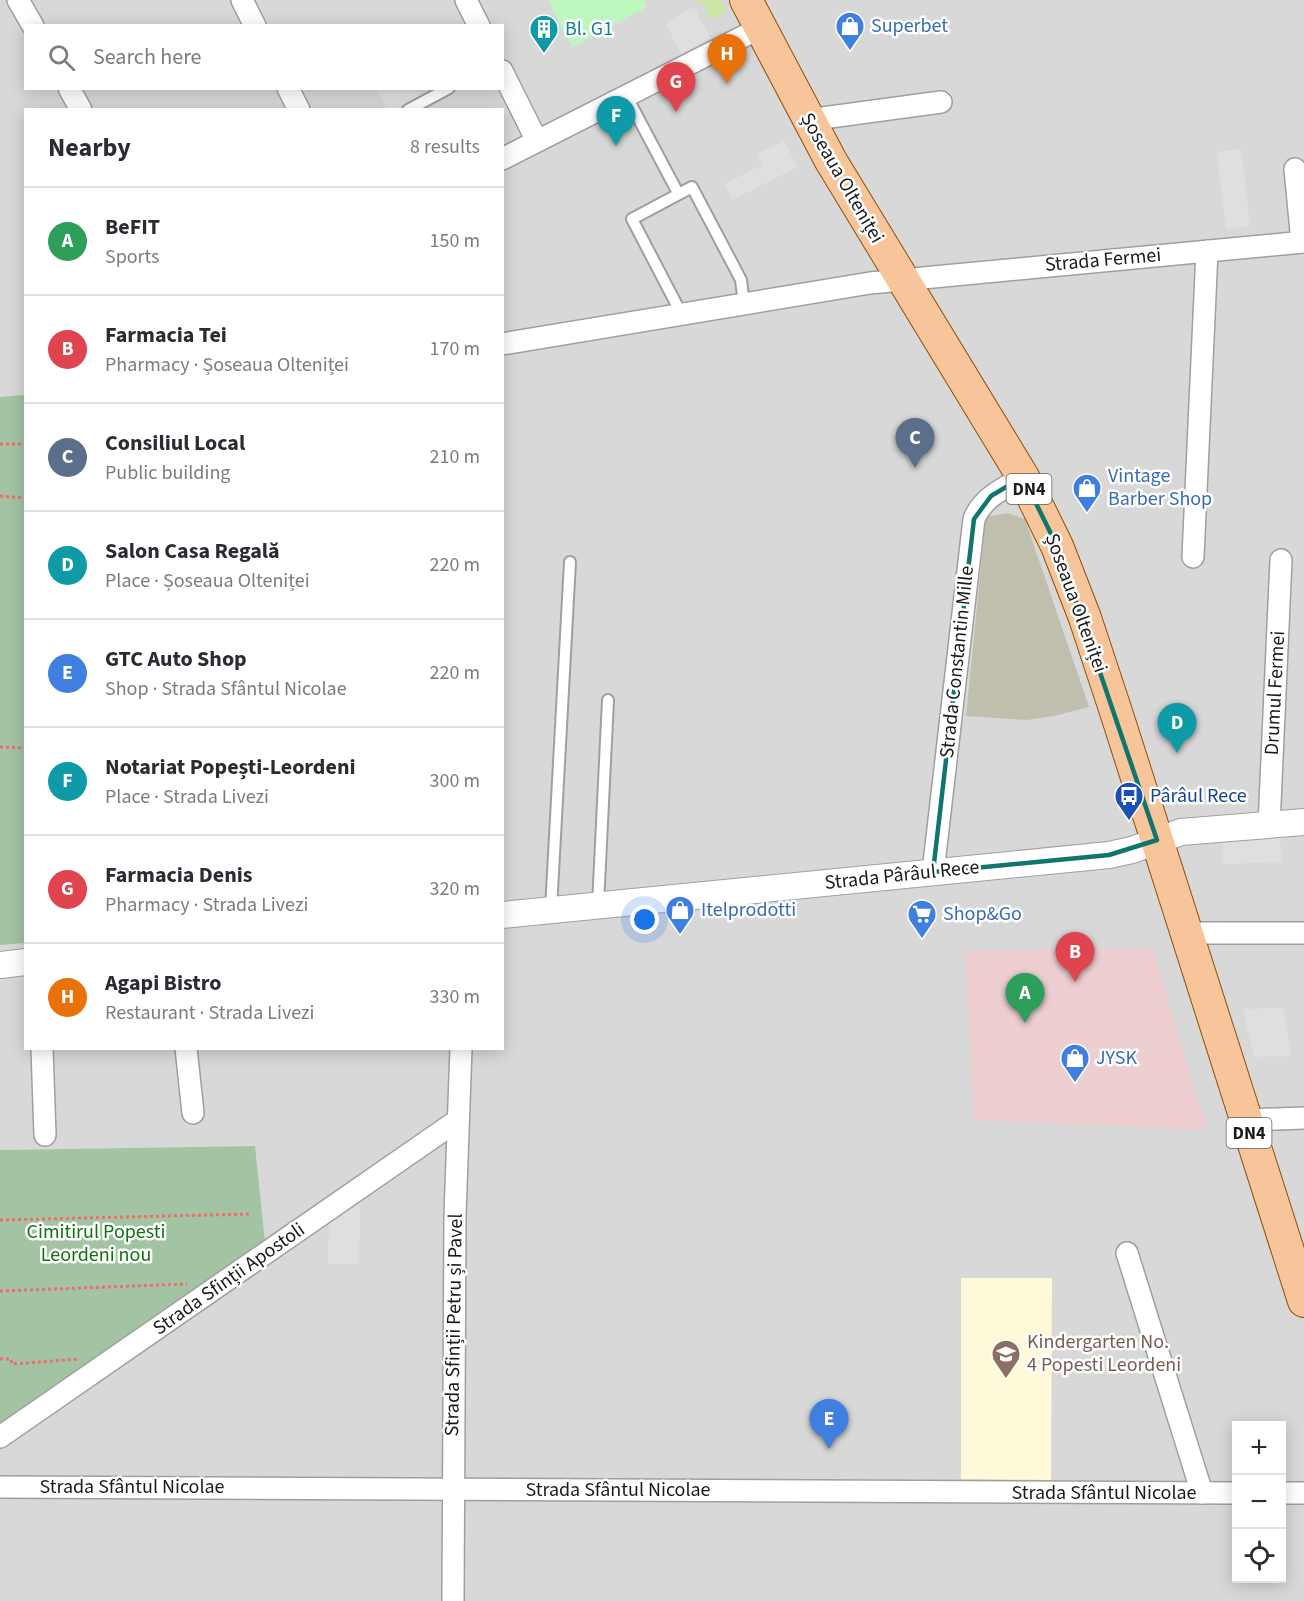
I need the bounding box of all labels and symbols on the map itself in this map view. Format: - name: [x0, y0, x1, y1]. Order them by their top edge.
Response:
- shop icon: Superbet: [834, 10, 866, 52]
- place label: Superbet: [871, 12, 948, 40]
- building icon: Bl. G1: [528, 13, 560, 55]
- place label: Bl. G1: [565, 15, 613, 43]
- pin: H: [708, 34, 746, 84]
- pin: G: [656, 63, 696, 112]
- pin: F: [596, 96, 636, 146]
- street label: Șoseaua Olteniței: [793, 108, 891, 248]
- street label: Strada Fermei: [1044, 241, 1162, 279]
- pin: C: [896, 418, 934, 468]
- place label: Vintage Barber Shop: [1108, 462, 1212, 513]
- shop icon: Vintage Barber Shop: [1071, 472, 1103, 514]
- road number: DN4: [1006, 474, 1052, 504]
- street label: Șoseaua Olteniței: [1038, 529, 1114, 677]
- street label: Strada Constantin Mille: [933, 564, 981, 760]
- street label: Drumul Fermei: [1258, 630, 1292, 756]
- pin: D: [1158, 704, 1196, 753]
- bus stop icon: Pârâul Rece: [1113, 780, 1145, 822]
- place label: Pârâul Rece: [1150, 782, 1247, 810]
- street label: Strada Pârâul Rece: [823, 853, 981, 897]
- shop icon: Itelprodotti: [664, 894, 696, 936]
- place label: Itelprodotti: [701, 896, 796, 924]
- supermarket icon: Shop&Go: [906, 898, 938, 940]
- place label: Shop&Go: [943, 900, 1022, 928]
- your location: [630, 905, 659, 934]
- pin: B: [1056, 932, 1094, 982]
- pin: A: [1006, 974, 1044, 1023]
- shop icon: JYSK: [1059, 1042, 1091, 1084]
- place label: JYSK: [1096, 1044, 1137, 1072]
- road number: DN4: [1226, 1118, 1272, 1148]
- street label: Strada Sfinții Petru și Pavel: [438, 1213, 470, 1437]
- street label: Strada Sfinții Apostoli: [147, 1216, 311, 1342]
- park label: Cimitirul Popesti Leordeni nou: [27, 1218, 165, 1269]
- place label: Kindergarten No. 4 Popesti Leordeni: [1027, 1328, 1181, 1379]
- school or university icon: Kindergarten No. 4 Popesti Leordeni: [990, 1338, 1022, 1380]
- pin: E: [810, 1400, 848, 1449]
- street label: Strada Sfântul Nicolae: [39, 1473, 225, 1501]
- street label: Strada Sfântul Nicolae: [525, 1476, 711, 1504]
- street label: Strada Sfântul Nicolae: [1011, 1479, 1197, 1507]

